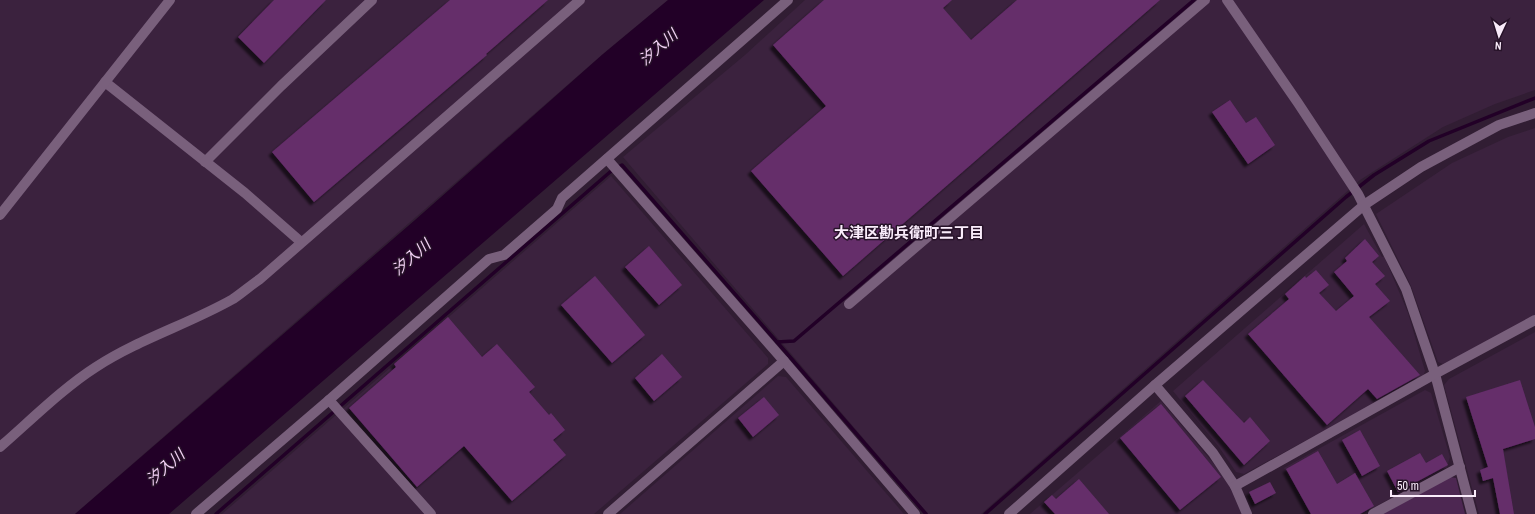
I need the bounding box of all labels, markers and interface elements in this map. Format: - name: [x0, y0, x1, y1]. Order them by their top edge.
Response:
- north arrow: [1479, 16, 1519, 56]
- water label: 汐入川: [634, 23, 683, 70]
- text: N: [1495, 39, 1502, 53]
- district label: 大津区勘兵衛町三丁目: [834, 222, 984, 243]
- water label: 汐入川: [387, 233, 436, 280]
- water label: 汐入川: [141, 443, 190, 490]
- scale bar: [1391, 472, 1475, 498]
- text: 50 m: [1397, 478, 1419, 494]

